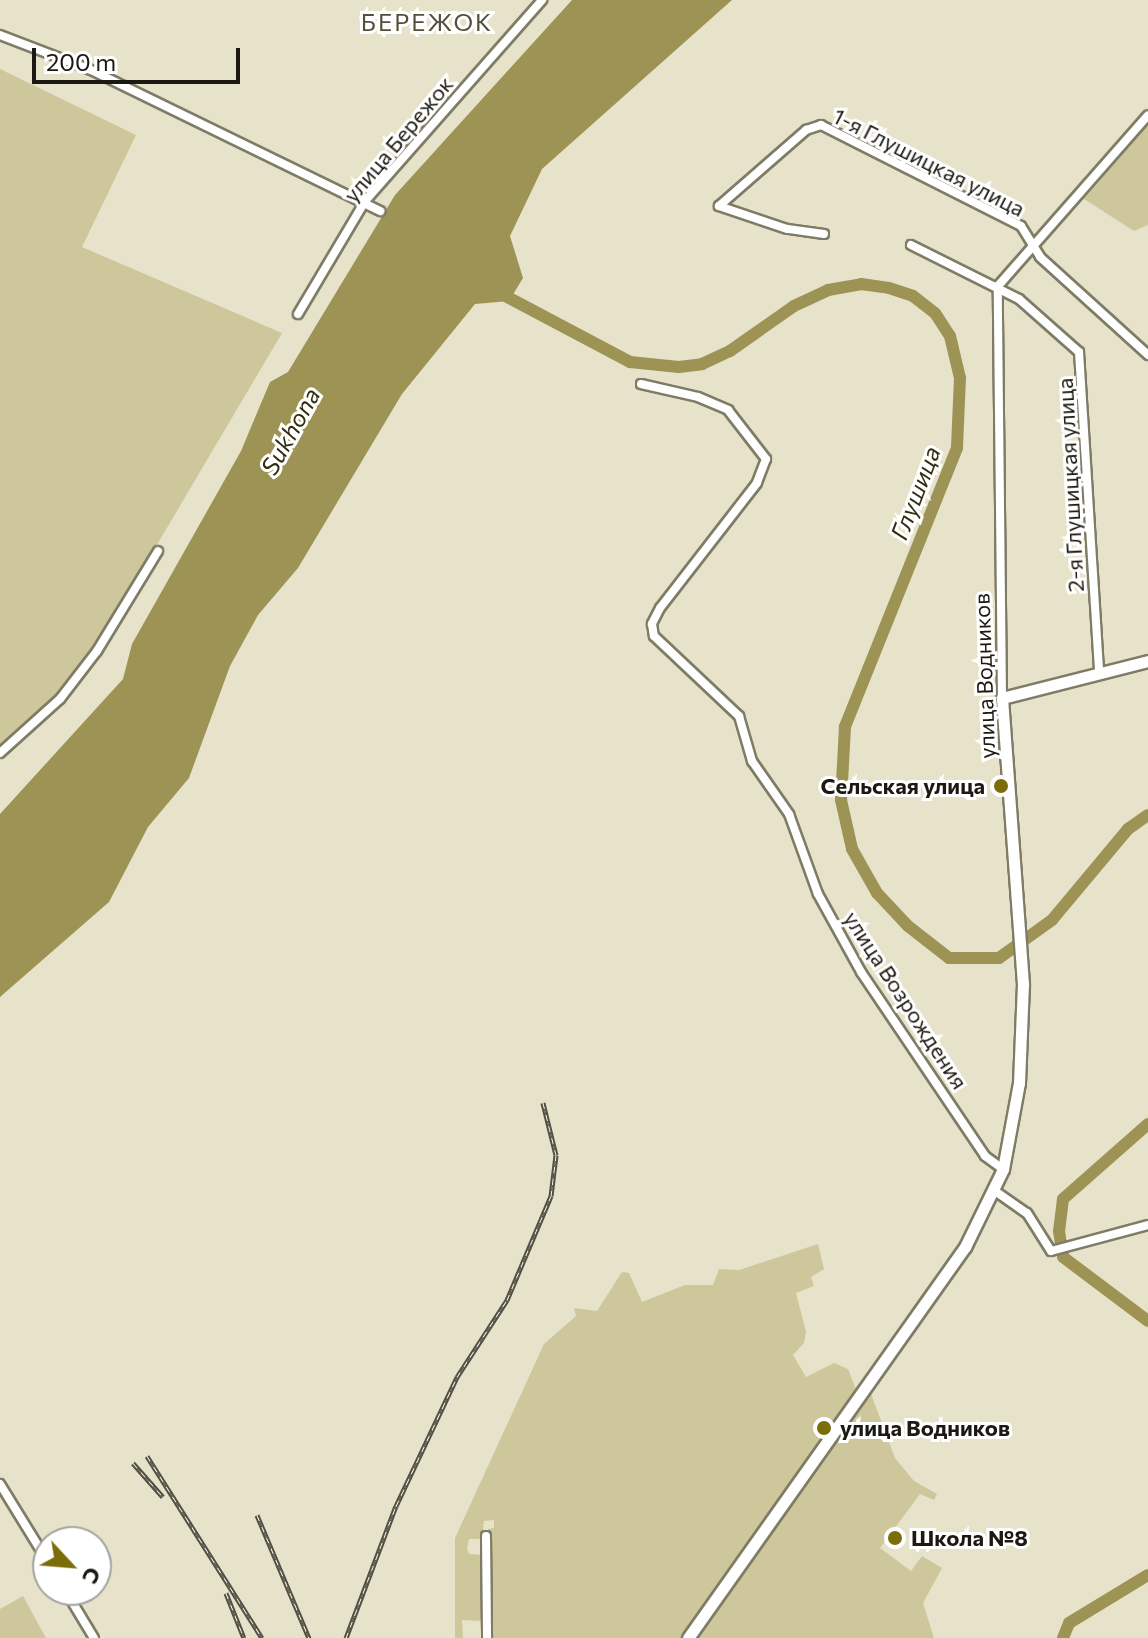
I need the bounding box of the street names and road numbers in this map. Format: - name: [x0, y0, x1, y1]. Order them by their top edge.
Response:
- street label: улица Бережок: [338, 71, 458, 207]
- street label: 1-я Глушицкая улица: [829, 102, 1029, 222]
- street label: 2-я Глушицкая улица: [1051, 377, 1089, 593]
- street label: улица Водников: [968, 593, 1000, 759]
- street label: улица Возрождения: [839, 906, 973, 1094]

